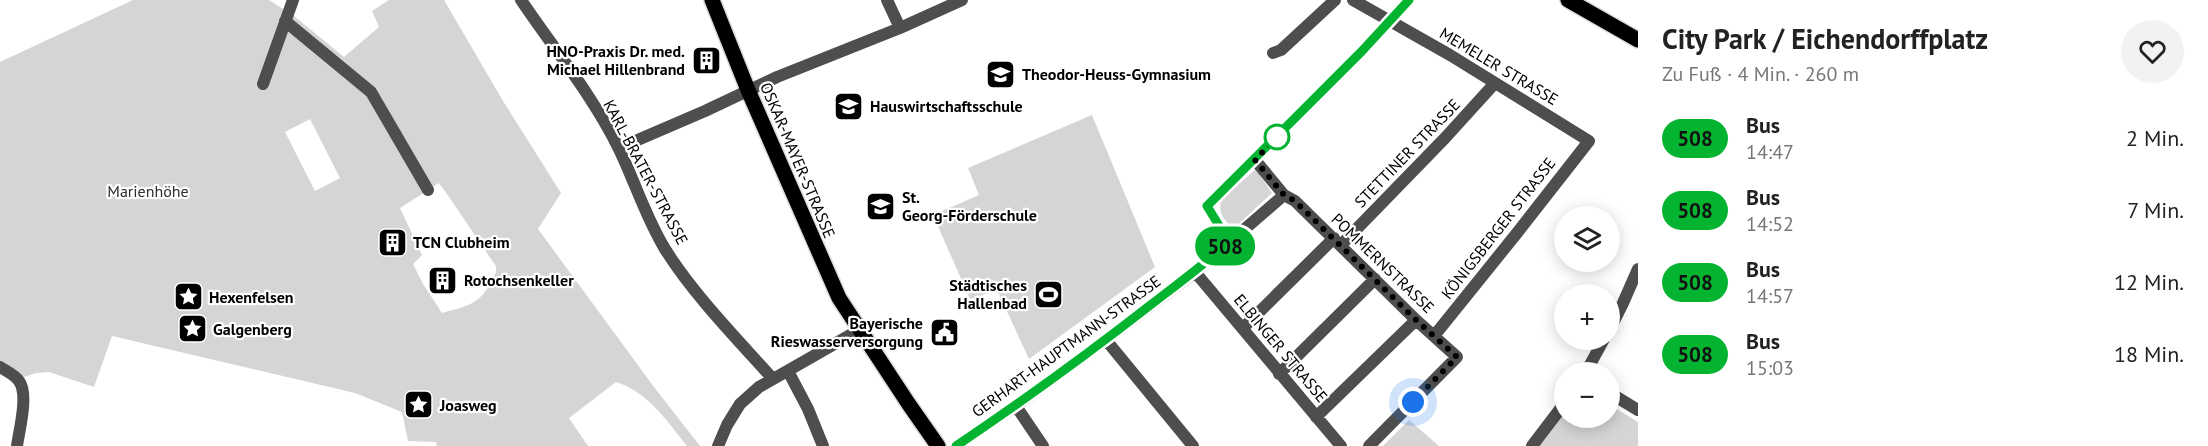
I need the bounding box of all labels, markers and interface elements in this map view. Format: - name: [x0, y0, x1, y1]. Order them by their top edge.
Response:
- text: City Park / Eichendorffplatz: [1662, 20, 1988, 57]
- button: heart: [2121, 20, 2184, 83]
- street label: MEMELER STRASSE: [1436, 23, 1562, 109]
- place label: HNO-Praxis Dr. med. Michael Hillenbrand: [546, 41, 685, 79]
- building icon: HNO-Praxis Dr. med. Michael Hillenbrand: [690, 44, 722, 76]
- school or university icon: Theodor-Heuss-Gymnasium: [985, 58, 1017, 90]
- text: Zu Fuß · 4 Min. · 260 m: [1662, 61, 1859, 87]
- place label: Theodor-Heuss-Gymnasium: [1022, 64, 1211, 84]
- street label: OSKAR-MAYER-STRASSE: [756, 79, 840, 241]
- school or university icon: Hauswirtschaftsschule: [833, 90, 865, 122]
- street label: STETTINER STRASSE: [1350, 95, 1464, 211]
- street label: KARL-BRATER-STRASSE: [599, 96, 693, 248]
- place label: Hauswirtschaftsschule: [870, 96, 1023, 116]
- text: Bus: [1746, 111, 1780, 139]
- unlabelled marker: [1264, 124, 1290, 150]
- text: 2 Min.: [2126, 124, 2184, 152]
- text: 508: [1677, 125, 1713, 152]
- text: 14:47: [1746, 139, 1794, 165]
- street label: KÖNIGSBERGER STRASSE: [1437, 153, 1559, 303]
- park label: Marienhöhe: [107, 181, 189, 201]
- text: Bus: [1746, 183, 1780, 211]
- place label: St. Georg-Förderschule: [902, 187, 1037, 225]
- school or university icon: St. Georg-Förderschule: [865, 190, 897, 222]
- text: 7 Min.: [2127, 196, 2184, 224]
- text: 508: [1677, 197, 1713, 224]
- map controls: [1554, 206, 1620, 428]
- button: layers: [1554, 206, 1620, 272]
- street label: POMMERNSTRASSE: [1327, 209, 1439, 317]
- text: 14:52: [1746, 211, 1794, 237]
- building icon: TCN Clubheim: [376, 226, 408, 258]
- line badge: 508: [1190, 226, 1260, 266]
- place label: TCN Clubheim: [413, 232, 510, 252]
- text: 508: [1207, 233, 1243, 260]
- text: Bus: [1746, 255, 1780, 283]
- building icon: Rotochsenkeller: [427, 264, 459, 296]
- text: 12 Min.: [2114, 268, 2184, 296]
- text: 508: [1677, 269, 1713, 296]
- place label: Rotochsenkeller: [464, 270, 574, 290]
- street label: GERHART-HAUPTMANN-STRASSE: [968, 271, 1164, 421]
- place label: Städtisches Hallenbad: [949, 275, 1027, 313]
- sports icon: Städtisches Hallenbad: [1032, 278, 1064, 310]
- place icon: Hexenfelsen: [172, 281, 204, 313]
- text: 14:57: [1746, 283, 1794, 309]
- button: +: [1554, 284, 1620, 350]
- place label: Hexenfelsen: [209, 287, 294, 307]
- street label: ELBINGER STRASSE: [1230, 290, 1332, 406]
- place icon: Galgenberg: [176, 313, 208, 345]
- place label: Bayerische Rieswasserversorgung: [771, 313, 923, 351]
- public building icon: Bayerische Rieswasserversorgung: [928, 316, 960, 348]
- place label: Galgenberg: [213, 319, 292, 339]
- text: Bus: [1746, 327, 1780, 355]
- text: 18 Min.: [2114, 340, 2184, 368]
- text: 508: [1677, 341, 1713, 368]
- text: 15:03: [1746, 355, 1794, 381]
- button: −: [1554, 362, 1620, 428]
- your location: [1398, 387, 1428, 417]
- place icon: Joasweg: [403, 389, 435, 421]
- place label: Joasweg: [439, 395, 497, 415]

